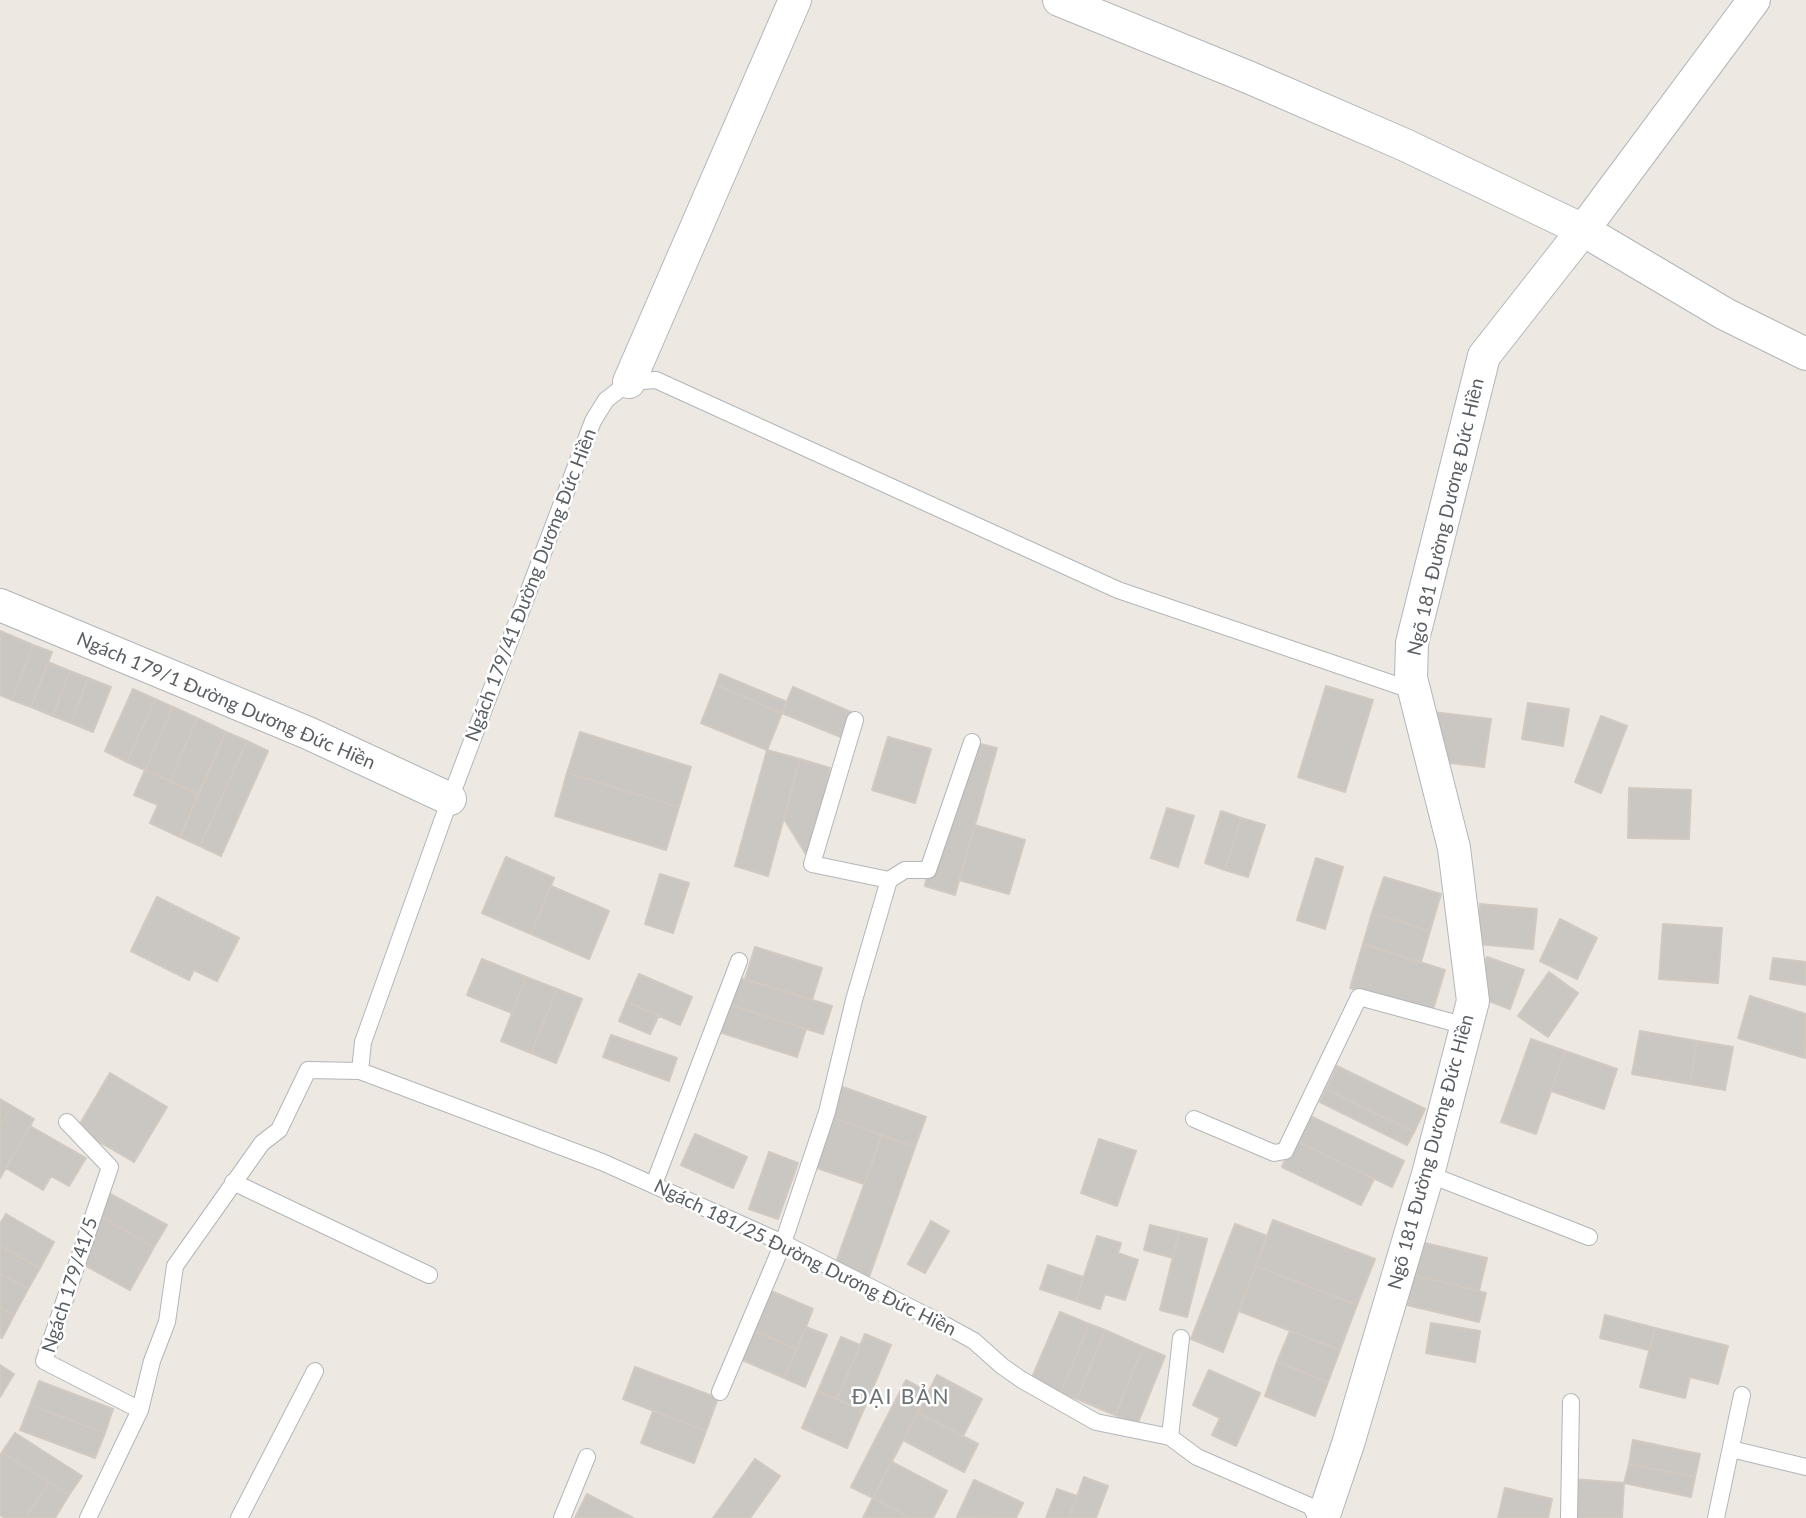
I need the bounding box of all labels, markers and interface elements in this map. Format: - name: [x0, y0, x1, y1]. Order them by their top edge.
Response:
- street label: Ngõ 181 Đường Dương Đức Hiền: [1403, 376, 1489, 658]
- street label: Ngách 179/41 Đường Dương Đức Hiền: [461, 425, 601, 745]
- street label: Ngách 179/1 Đường Dương Đức Hiền: [73, 628, 379, 774]
- street label: Ngõ 181 Đường Dương Đức Hiền: [1383, 1012, 1479, 1292]
- street label: Ngách 181/25 Đường Dương Đức Hiền: [650, 1175, 960, 1341]
- street label: Ngách 179/41/5: [37, 1214, 103, 1356]
- district label: ĐẠI BẢN: [852, 1384, 950, 1410]

